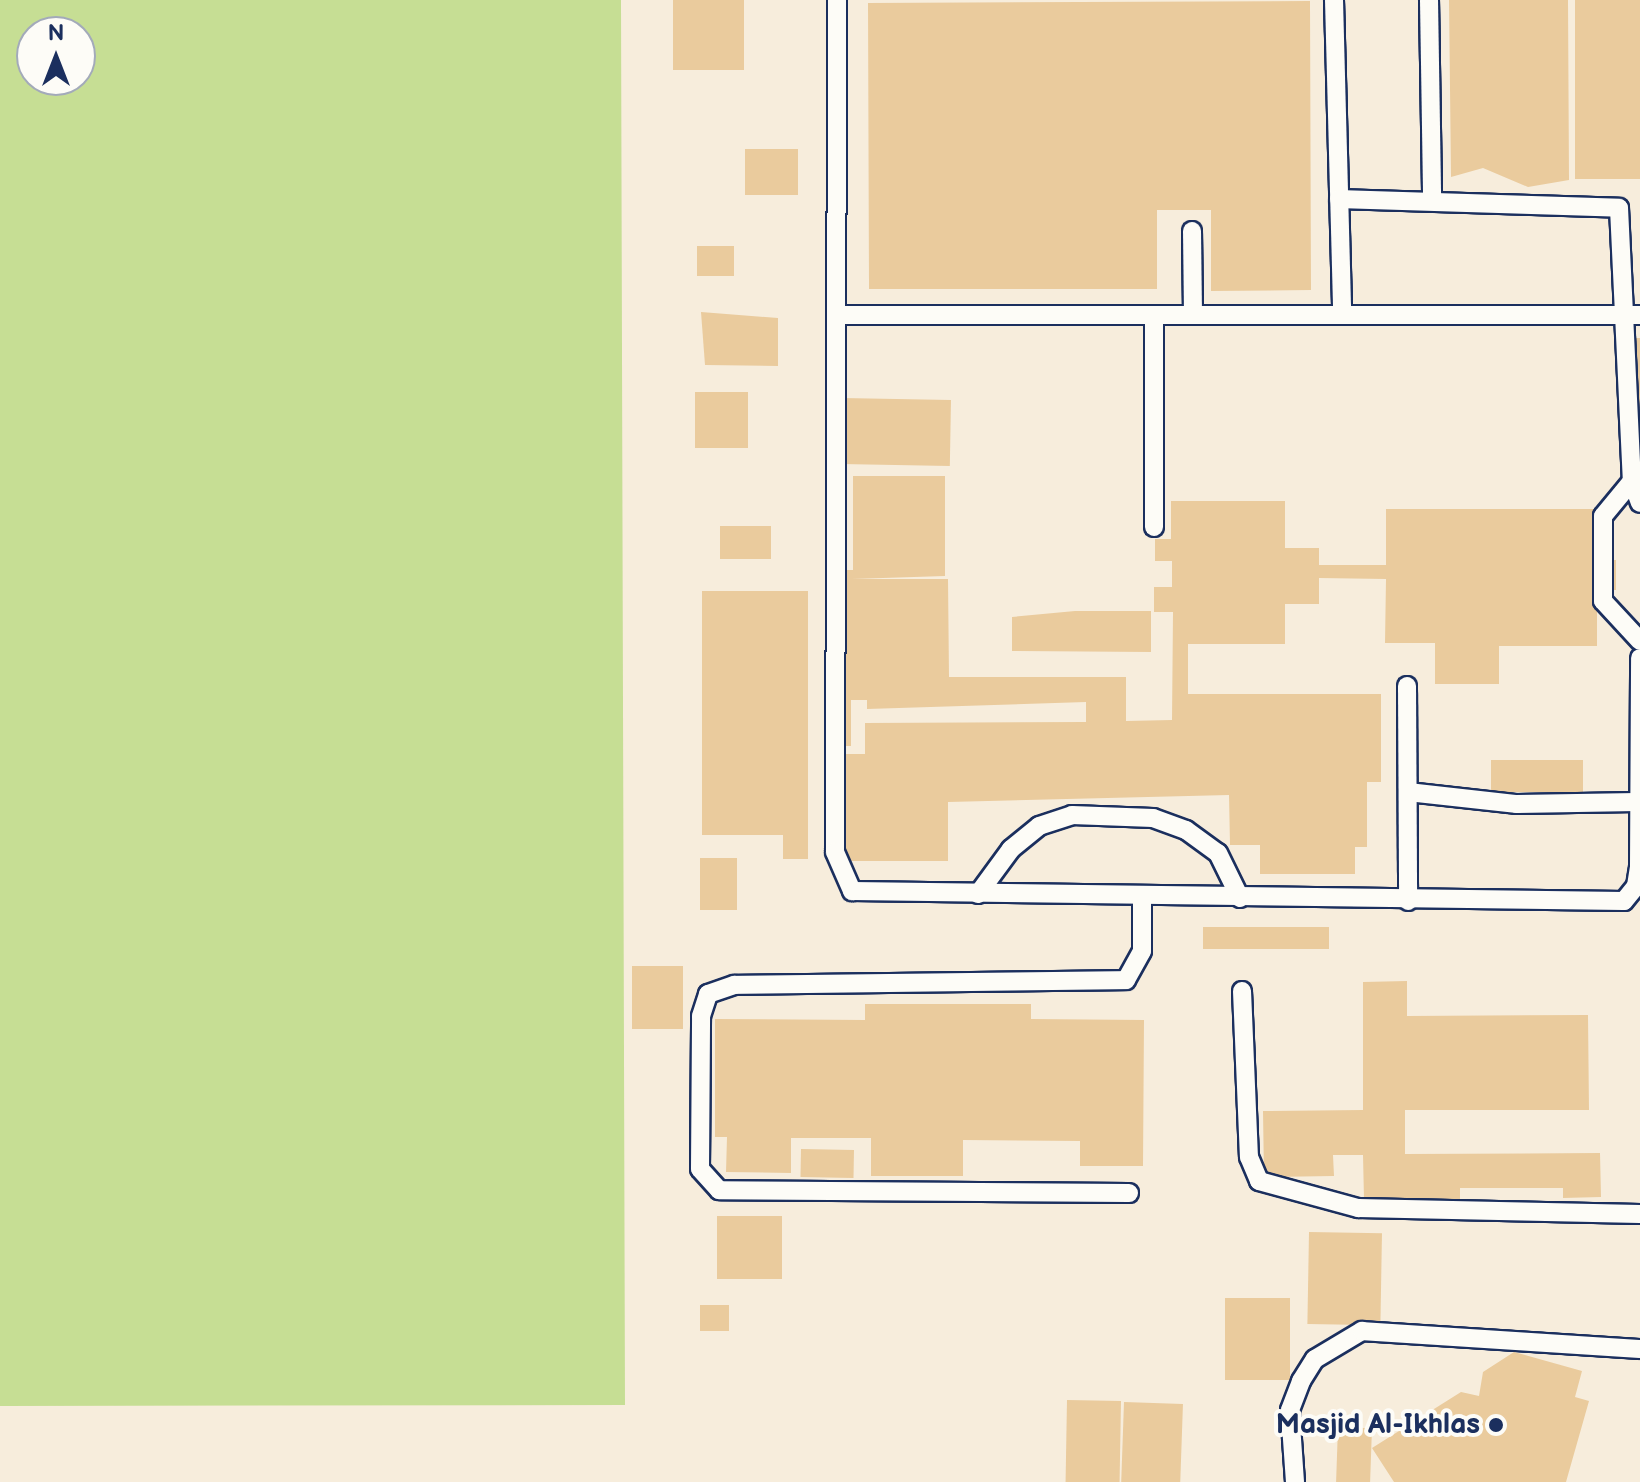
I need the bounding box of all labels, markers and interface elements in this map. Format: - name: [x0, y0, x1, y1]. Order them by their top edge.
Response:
- north arrow: [16, 16, 96, 96]
- text: N: [48, 20, 64, 47]
- place label: Masjid Al-Ikhlas: [1276, 1408, 1480, 1442]
- marker: Masjid Al-Ikhlas: [1487, 1416, 1505, 1434]

